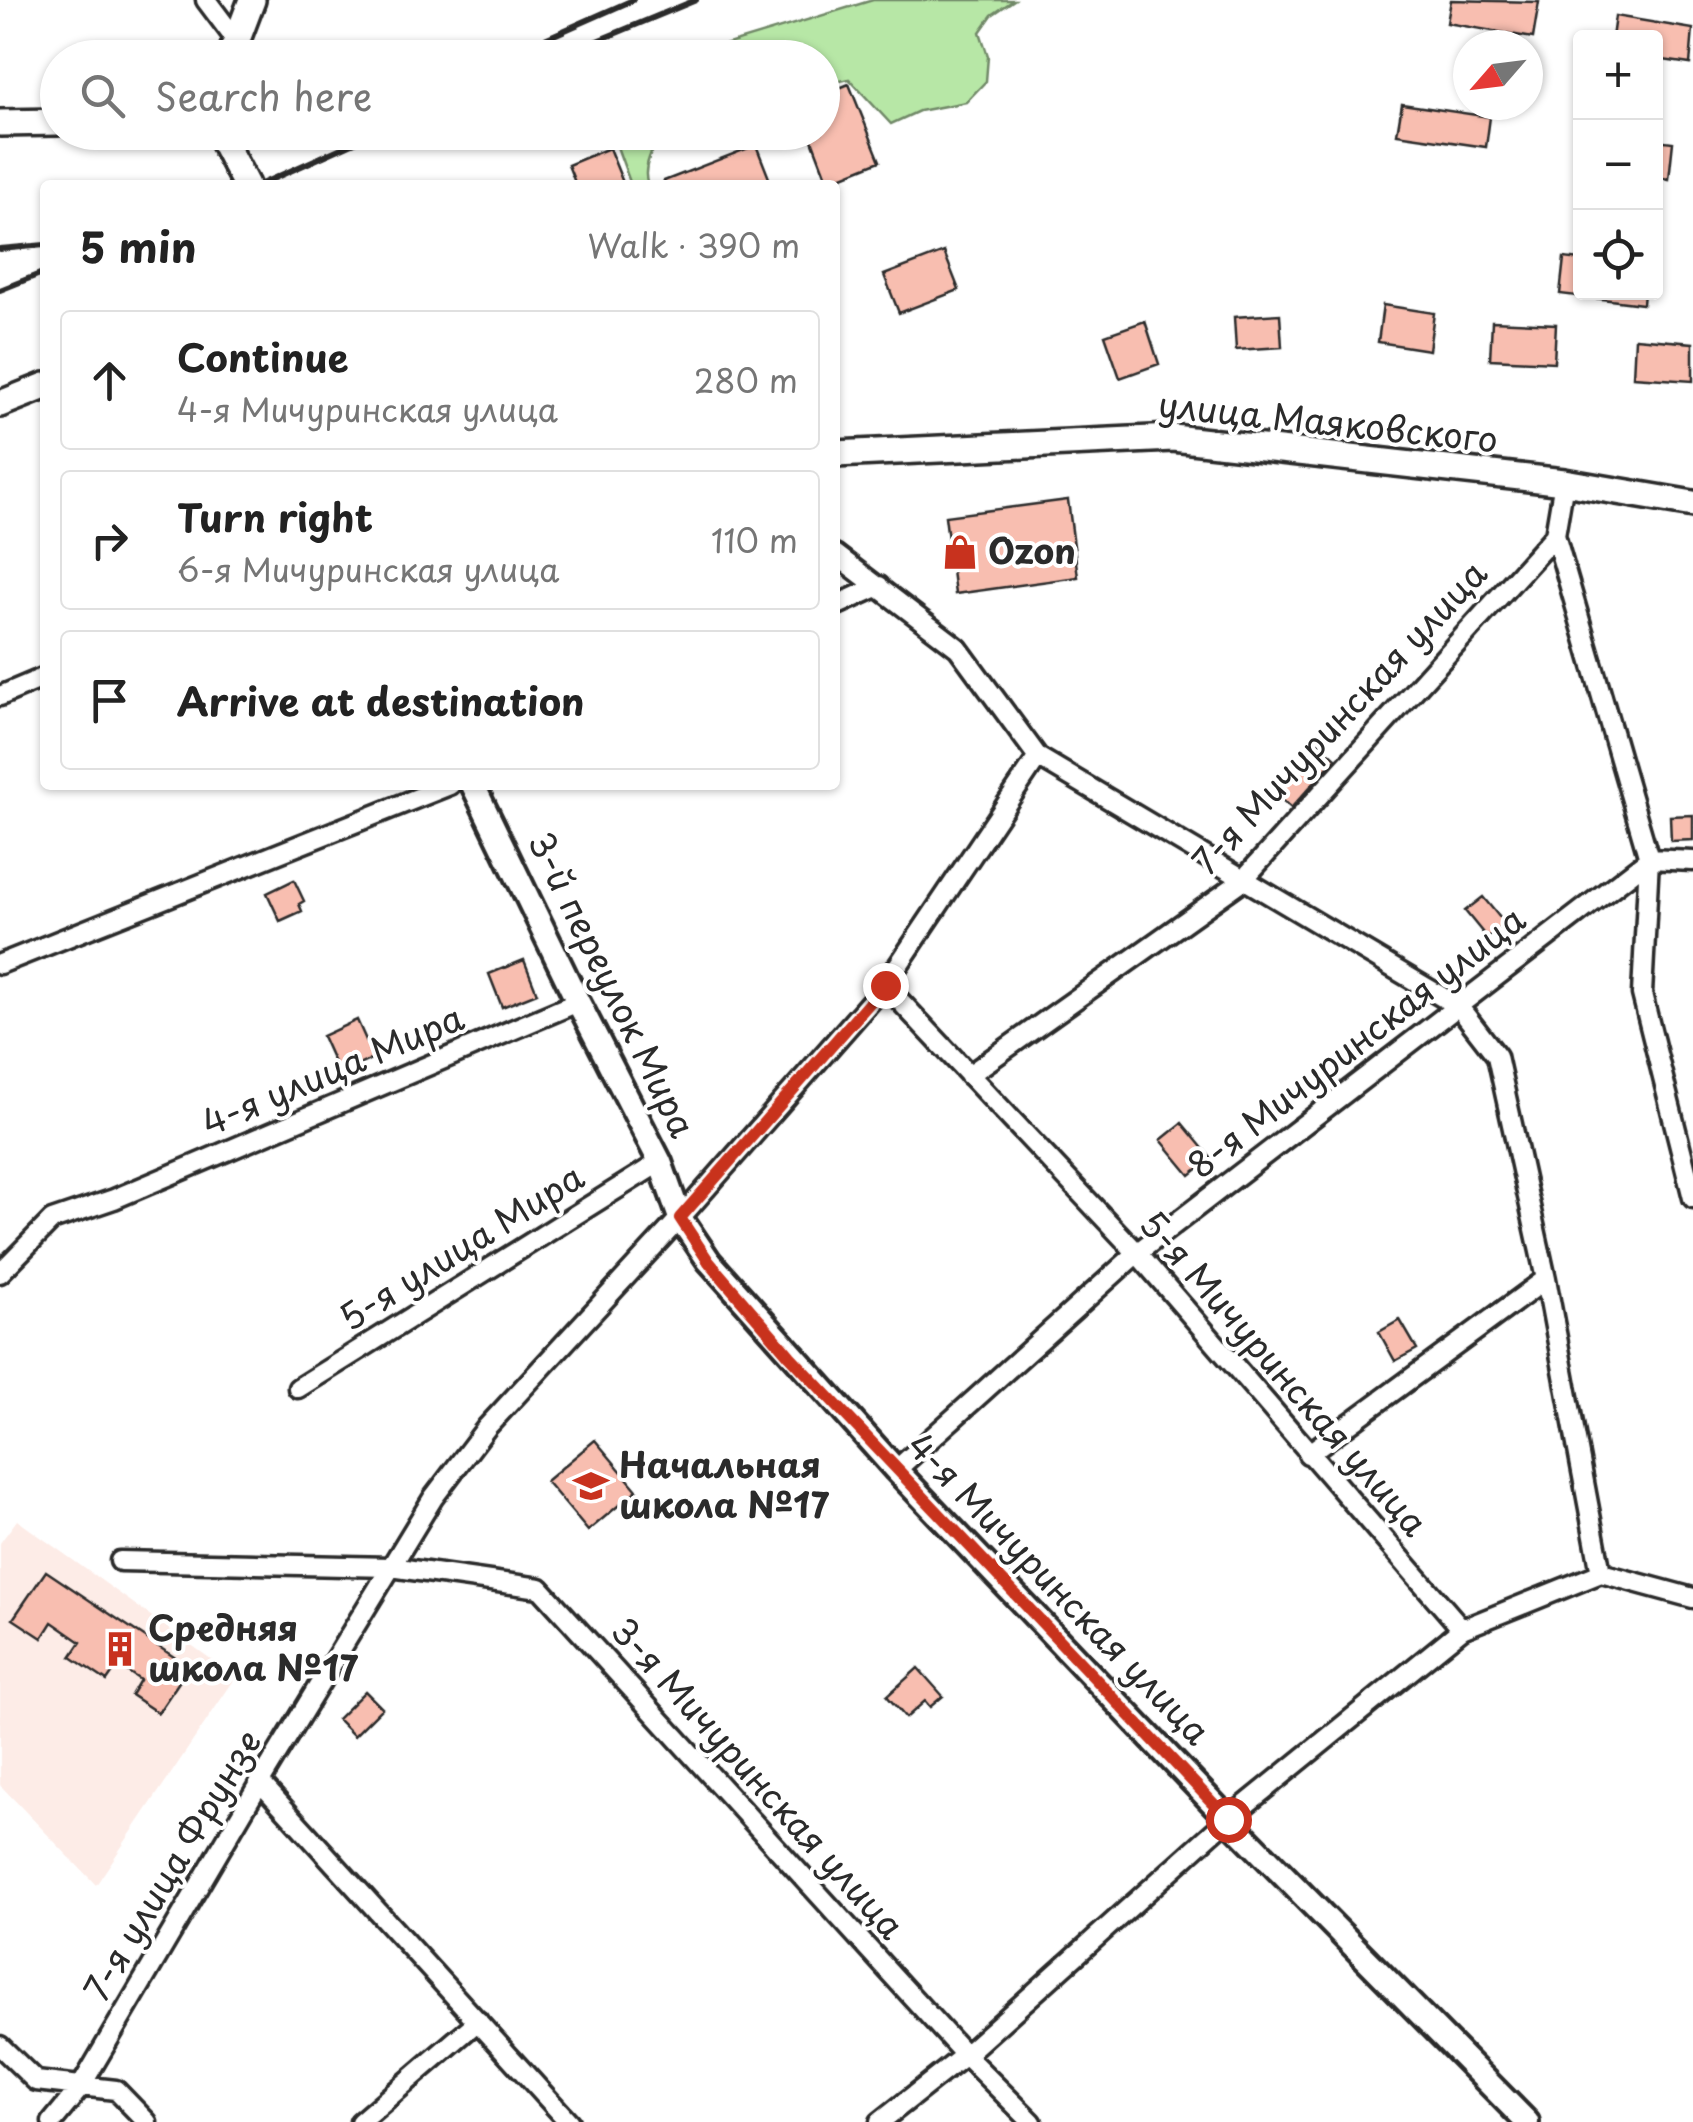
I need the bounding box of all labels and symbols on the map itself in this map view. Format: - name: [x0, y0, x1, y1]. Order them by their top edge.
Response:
- north arrow: [1453, 30, 1543, 120]
- street label: улица Маяковского: [1156, 376, 1501, 465]
- place label: Ozon: [988, 523, 1076, 576]
- shop icon: Ozon: [941, 533, 979, 571]
- street label: 7-я Мичуринская улица: [1178, 548, 1498, 885]
- street label: 3-й переулок Мира: [516, 822, 710, 1146]
- street label: 8-я Мичуринская улица: [1175, 892, 1535, 1190]
- route end: [863, 963, 909, 1009]
- street label: 4-я улица Мира: [193, 990, 471, 1148]
- street label: 5-я улица Мира: [328, 1149, 593, 1342]
- street label: 5-я Мичуринская улица: [1128, 1198, 1441, 1547]
- street label: 4-я Мичуринская улица: [896, 1419, 1224, 1756]
- place label: Начальная школа №17: [619, 1437, 830, 1530]
- school or university icon: Начальная школа №17: [572, 1467, 610, 1505]
- place label: Средняя школа №17: [148, 1600, 359, 1693]
- street label: 3-я Мичуринская улица: [600, 1605, 918, 1950]
- building icon: Средняя школа №17: [101, 1630, 139, 1668]
- street label: 7-я улица Фрунзе: [69, 1719, 273, 2010]
- route start: [1206, 1797, 1252, 1843]

